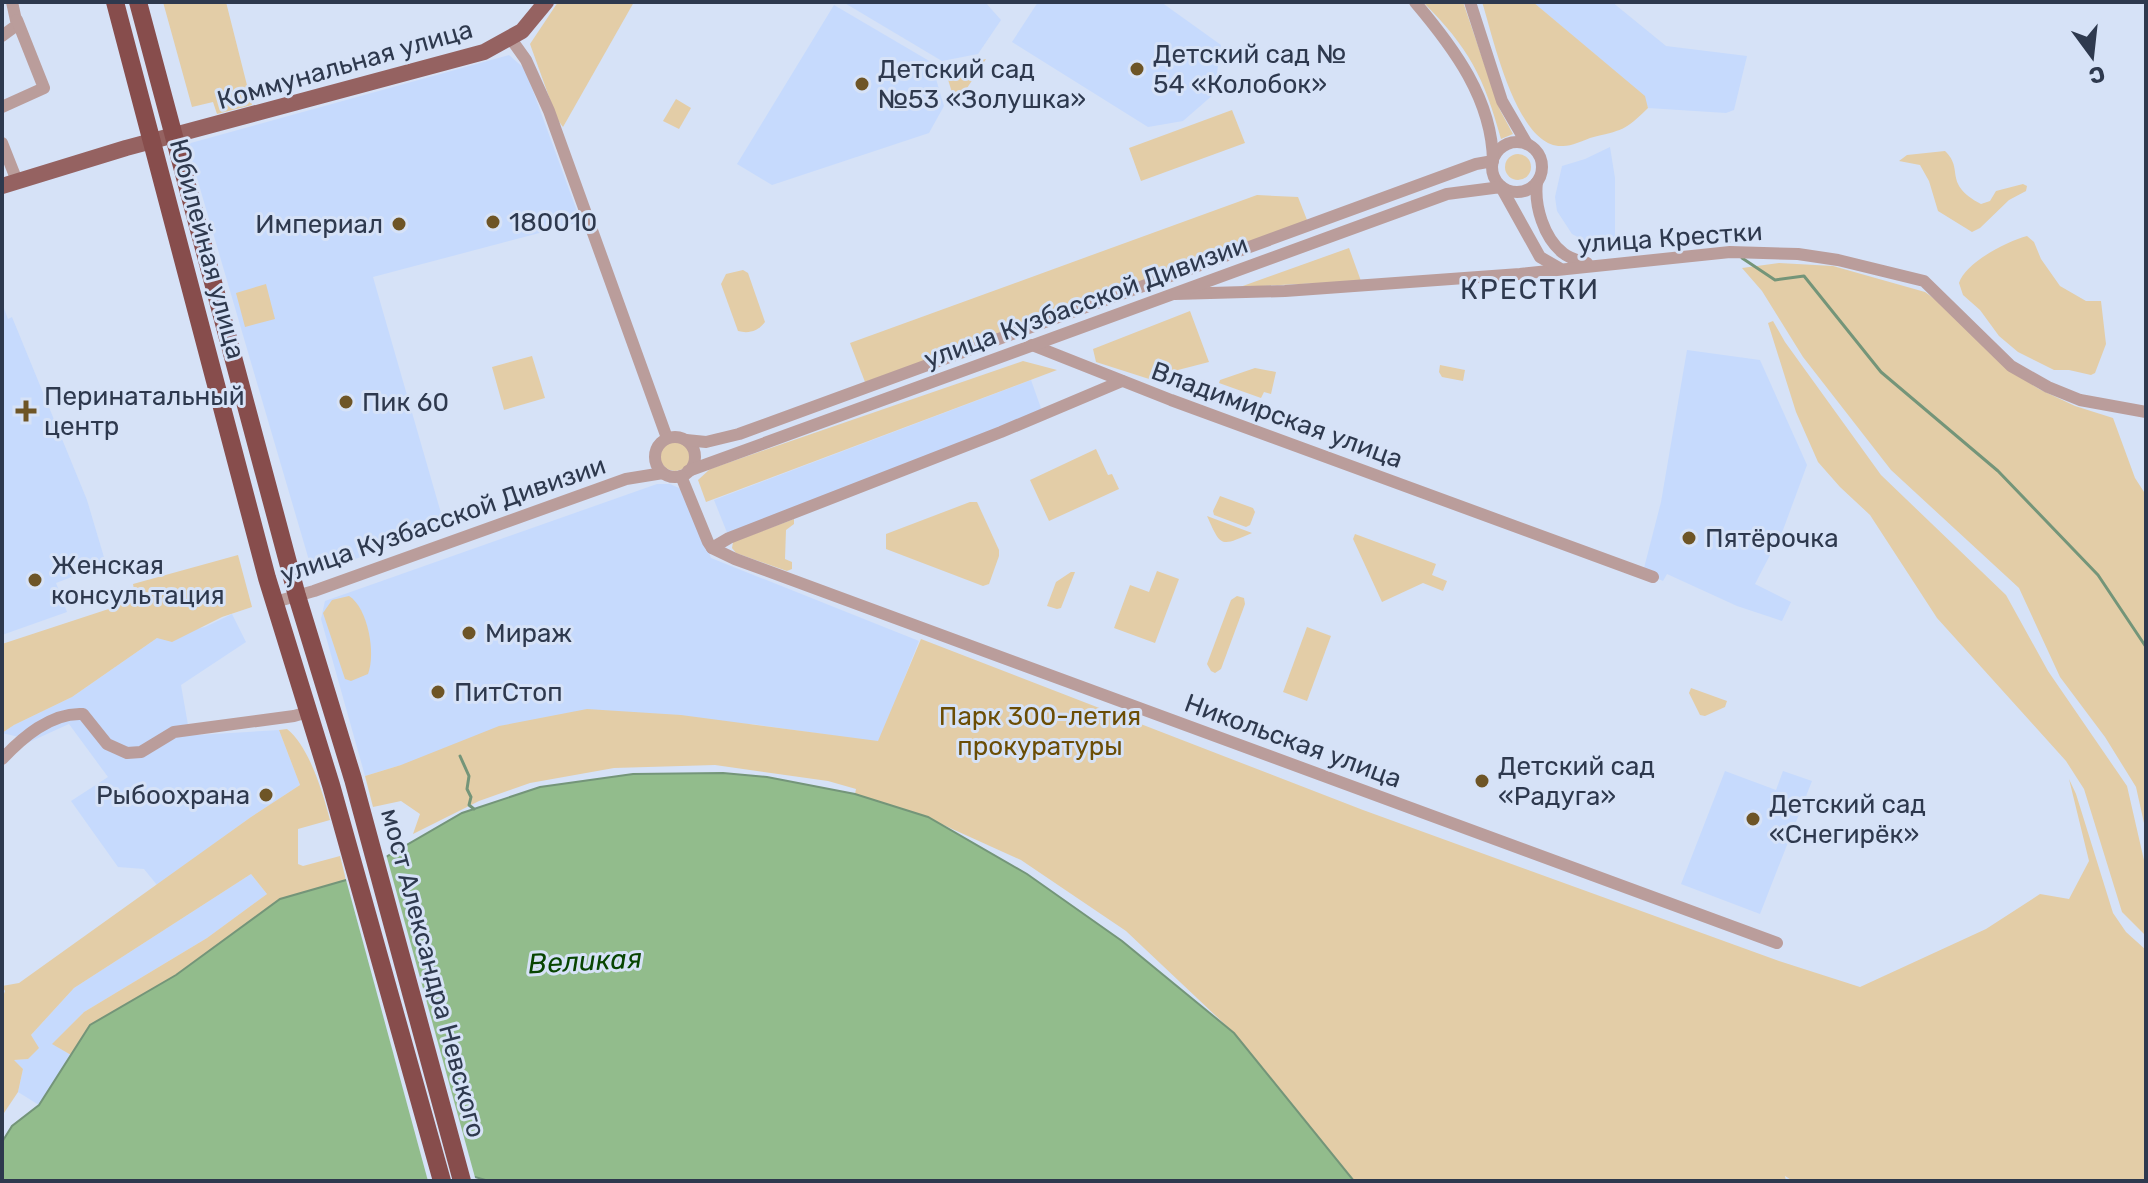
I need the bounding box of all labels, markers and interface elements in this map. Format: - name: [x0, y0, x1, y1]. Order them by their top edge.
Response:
- street label: Коммунальная улица: [214, 14, 476, 116]
- north arrow: [2052, 16, 2132, 96]
- place label: Детский сад № 54 «Колобок»: [1153, 39, 1346, 100]
- place label: Детский сад №53 «Золушка»: [878, 54, 1086, 115]
- marker: Детский сад № 54 «Колобок»: [1128, 60, 1146, 78]
- text: С: [2086, 60, 2108, 90]
- marker: Детский сад №53 «Золушка»: [853, 75, 871, 93]
- street label: Юбилейная улица: [163, 136, 251, 362]
- place label: 180010: [509, 207, 597, 238]
- place label: Империал: [255, 209, 383, 240]
- marker: 180010: [484, 213, 502, 231]
- marker: Империал: [390, 215, 408, 233]
- street label: улица Крестки: [1577, 216, 1763, 260]
- street label: улица Кузбасской Дивизии: [920, 229, 1252, 375]
- district label: КРЕСТКИ: [1460, 273, 1600, 306]
- street label: Владимирская улица: [1147, 355, 1407, 475]
- place label: Перинатальный центр: [44, 381, 245, 442]
- place label: Пик 60: [362, 387, 449, 418]
- marker: Пик 60: [337, 393, 355, 411]
- marker: Перинатальный центр: [15, 400, 37, 422]
- street label: улица Кузбасской Дивизии: [276, 450, 610, 590]
- place label: Пятёрочка: [1705, 523, 1839, 554]
- marker: Пятёрочка: [1680, 529, 1698, 547]
- place label: Женская консультация: [51, 550, 225, 611]
- marker: Женская консультация: [26, 571, 44, 589]
- place label: Мираж: [485, 618, 572, 649]
- marker: Мираж: [460, 624, 478, 642]
- place label: ПитСтоп: [454, 677, 563, 708]
- marker: ПитСтоп: [429, 683, 447, 701]
- street label: Никольская улица: [1180, 687, 1406, 795]
- park label: Парк 300-летия прокуратуры: [939, 701, 1141, 762]
- place label: Детский сад «Радуга»: [1498, 751, 1655, 812]
- marker: Детский сад «Радуга»: [1473, 772, 1491, 790]
- place label: Рыбоохрана: [96, 780, 250, 811]
- marker: Рыбоохрана: [257, 786, 275, 804]
- place label: Детский сад «Снегирёк»: [1769, 789, 1926, 850]
- street label: мост Александра Невского: [374, 805, 492, 1141]
- marker: Детский сад «Снегирёк»: [1744, 810, 1762, 828]
- water label: Великая: [527, 942, 643, 980]

